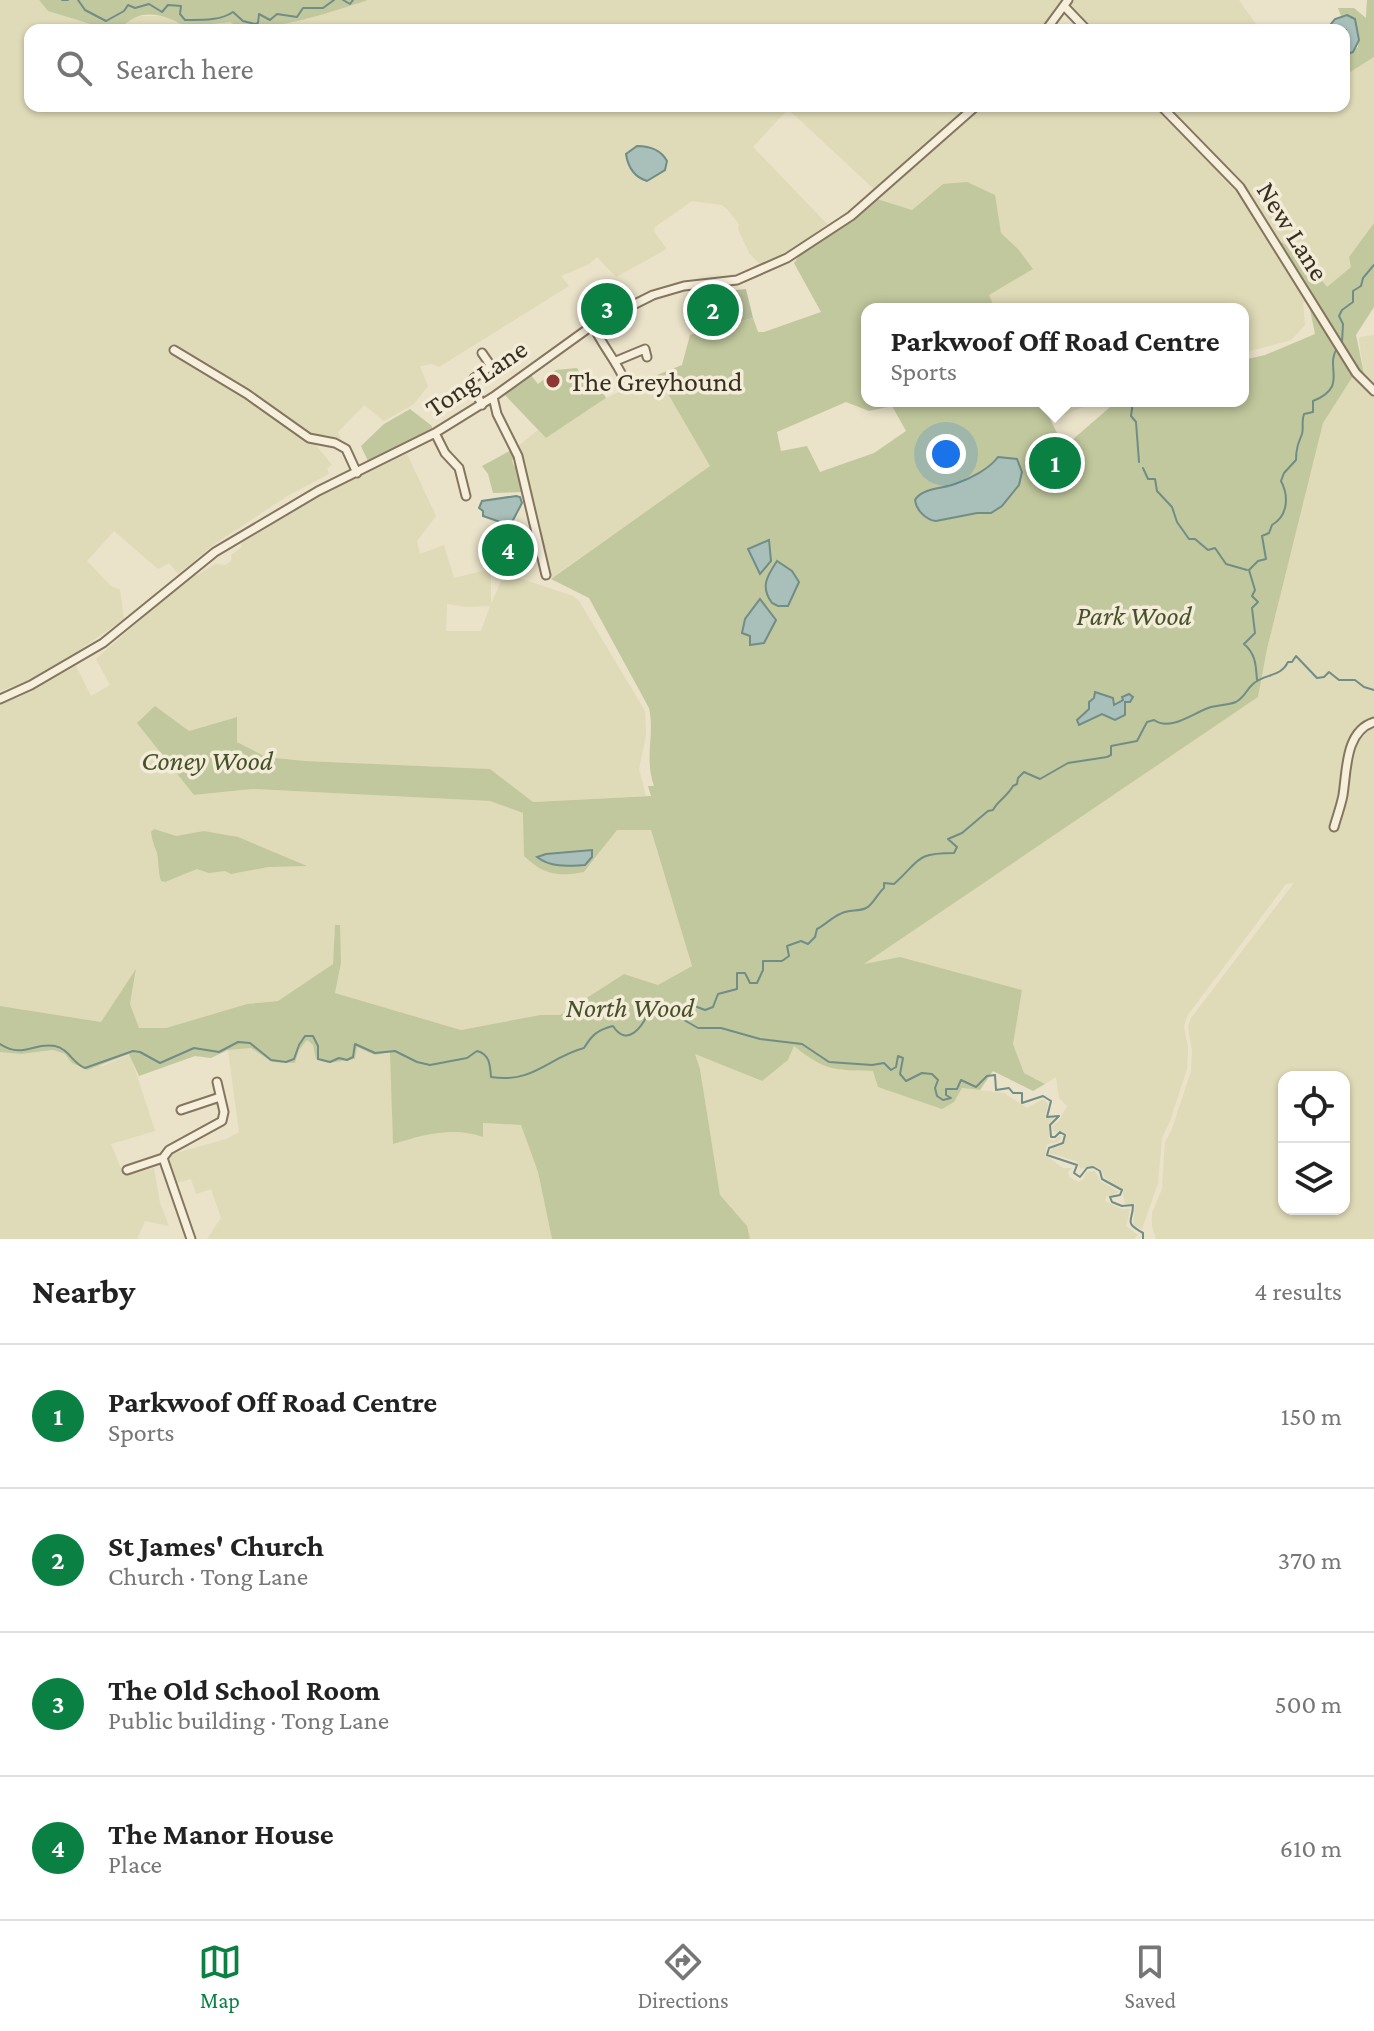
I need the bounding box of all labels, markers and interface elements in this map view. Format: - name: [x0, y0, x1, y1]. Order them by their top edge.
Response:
- search box: [24, 24, 1350, 112]
- icon: search: [52, 46, 96, 90]
- text: Search here: [116, 52, 254, 85]
- street label: New Lane: [1251, 176, 1335, 286]
- pin: 3: [581, 279, 633, 339]
- pin: 2: [687, 280, 739, 340]
- popup: [861, 303, 1249, 407]
- text: Parkwoof Off Road Centre: [890, 324, 1220, 357]
- street label: Tong Lane: [419, 333, 533, 423]
- text: Sports: [890, 357, 957, 386]
- place label: The Greyhound: [569, 366, 743, 397]
- marker: The Greyhound: [544, 372, 562, 390]
- pin: 1: [1029, 433, 1081, 493]
- your location: [926, 434, 966, 474]
- pin: 4: [482, 520, 534, 580]
- park label: Park Wood: [1076, 600, 1192, 631]
- park label: Coney Wood: [141, 745, 274, 776]
- park label: North Wood: [566, 992, 695, 1023]
- map controls: [1278, 1071, 1350, 1215]
- button: locate: [1278, 1071, 1350, 1143]
- button: layers: [1278, 1143, 1350, 1215]
- text: Nearby: [32, 1273, 135, 1310]
- text: 4 results: [1254, 1277, 1342, 1306]
- text: Parkwoof Off Road Centre: [108, 1385, 437, 1418]
- text: 1: [53, 1402, 63, 1431]
- text: 150 m: [1281, 1402, 1342, 1431]
- text: Sports: [108, 1418, 175, 1447]
- text: St James' Church: [108, 1529, 324, 1562]
- text: 2: [51, 1546, 65, 1575]
- text: 370 m: [1278, 1546, 1342, 1575]
- text: Church · Tong Lane: [108, 1562, 308, 1591]
- text: The Old School Room: [108, 1673, 380, 1706]
- text: 3: [52, 1690, 64, 1719]
- text: 500 m: [1275, 1690, 1342, 1719]
- text: Public building · Tong Lane: [108, 1706, 389, 1735]
- text: The Manor House: [108, 1817, 334, 1850]
- text: 4: [51, 1834, 65, 1863]
- text: 610 m: [1280, 1834, 1342, 1863]
- text: Place: [108, 1850, 162, 1879]
- tab: Map: [198, 1940, 242, 2013]
- tab: Directions: [638, 1940, 729, 2013]
- tab: Saved: [1125, 1940, 1176, 2013]

